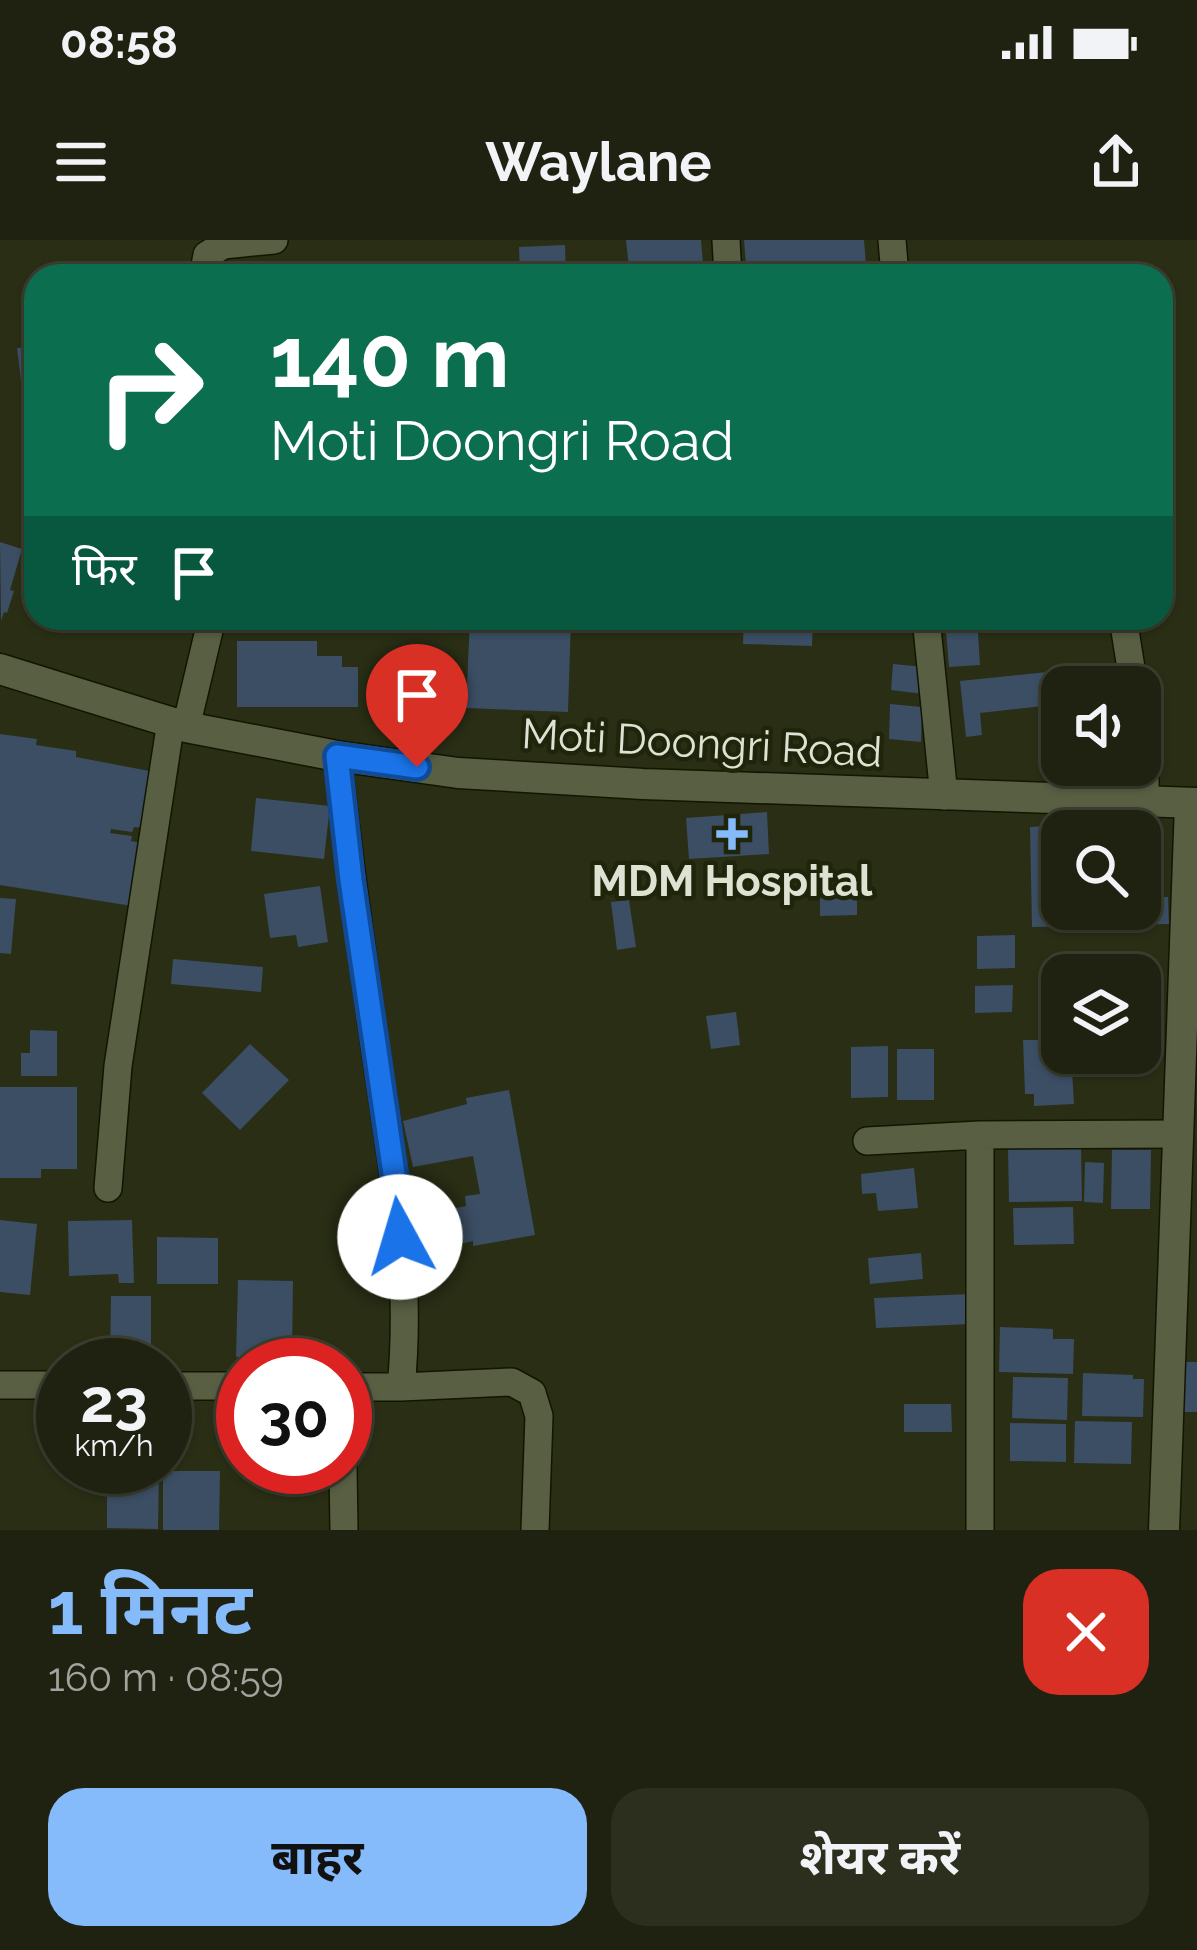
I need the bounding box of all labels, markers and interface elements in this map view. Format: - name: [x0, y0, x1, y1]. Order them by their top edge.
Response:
- text: 08:58: [60, 16, 178, 69]
- icon: menu: [48, 129, 114, 195]
- icon: share: [1083, 129, 1149, 195]
- text: Waylane: [485, 130, 712, 194]
- text: 140 m: [270, 308, 509, 407]
- icon: right: [72, 312, 228, 468]
- text: Moti Doongri Road: [270, 409, 734, 473]
- icon: arrive: [161, 540, 227, 606]
- text: फिर: [72, 543, 137, 596]
- pin: [366, 644, 468, 767]
- icon: arrive: [384, 662, 450, 728]
- map controls: [1041, 666, 1161, 1074]
- button: sound: [1041, 666, 1161, 786]
- street label: Moti Doongri Road: [521, 709, 883, 777]
- button: search: [1041, 810, 1161, 930]
- marker: MDM Hospital: [716, 818, 748, 850]
- place label: MDM Hospital: [592, 857, 873, 906]
- button: layers: [1041, 954, 1161, 1074]
- position arrow: [337, 1174, 463, 1300]
- speed limit sign: 30: [216, 1338, 372, 1494]
- text: 23: [80, 1366, 148, 1436]
- text: km/h: [74, 1428, 154, 1463]
- text: 1 मिनट: [48, 1566, 252, 1651]
- button: close: [1023, 1569, 1149, 1695]
- text: 160 m · 08:59: [48, 1654, 284, 1700]
- button: बाहर: [48, 1788, 587, 1926]
- button: शेयर करें: [611, 1788, 1149, 1926]

